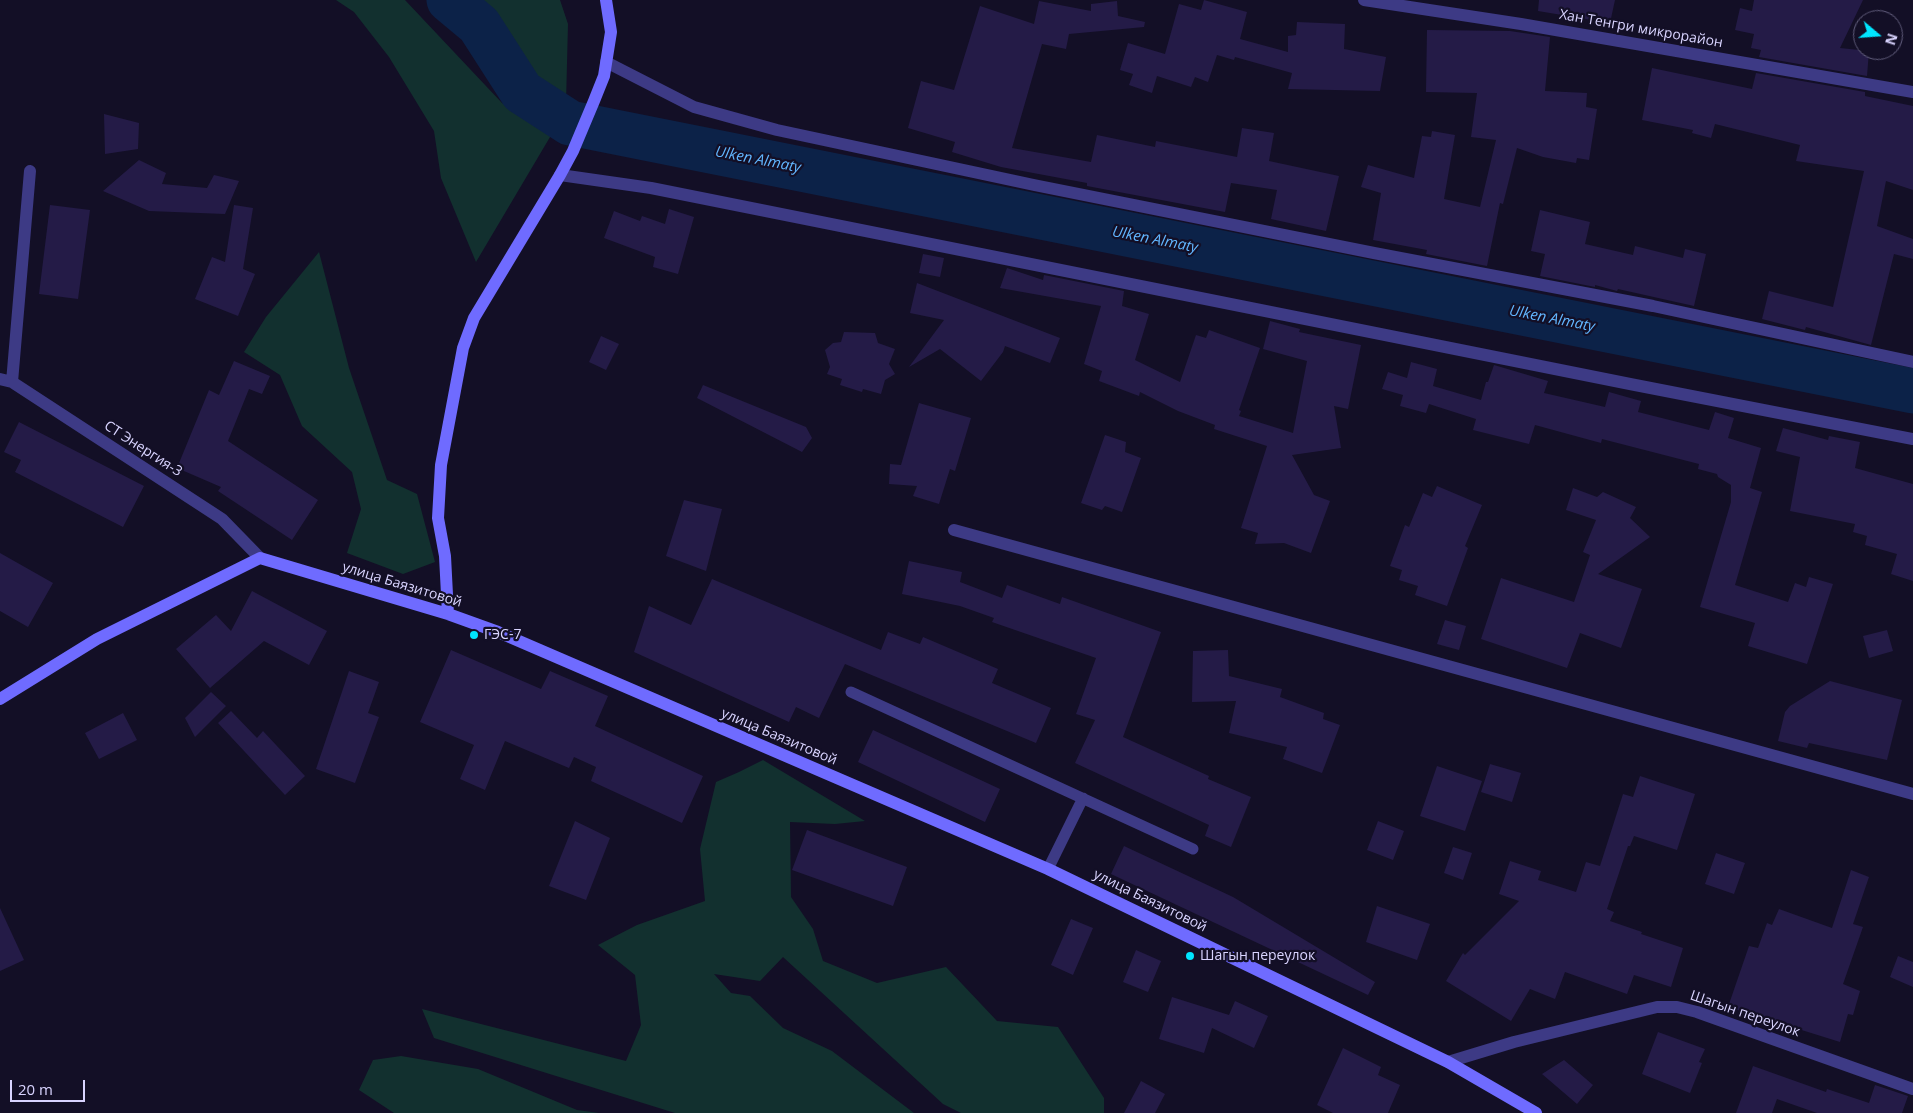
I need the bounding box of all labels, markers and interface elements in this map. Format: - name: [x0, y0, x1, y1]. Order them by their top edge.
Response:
- street label: Хан Тенгри микрорайон: [1558, 6, 1724, 52]
- north arrow: [1853, 10, 1903, 60]
- text: N: [1881, 31, 1903, 48]
- water label: Ulken Almaty: [714, 143, 802, 177]
- water label: Ulken Almaty: [1111, 223, 1199, 257]
- water label: Ulken Almaty: [1508, 302, 1596, 336]
- street label: СТ Энергия-3: [101, 418, 185, 480]
- street label: улица Баязитовой: [340, 559, 464, 611]
- place label: ГЭС-7: [484, 627, 521, 643]
- marker: ГЭС-7: [468, 629, 480, 641]
- street label: улица Баязитовой: [719, 705, 839, 769]
- street label: улица Баязитовой: [1090, 866, 1210, 936]
- place label: Шагын переулок: [1200, 948, 1315, 964]
- marker: Шагын переулок: [1184, 950, 1196, 962]
- street label: Шагын переулок: [1688, 987, 1802, 1041]
- scale bar: [12, 1070, 88, 1102]
- text: 20 m: [18, 1079, 53, 1099]

